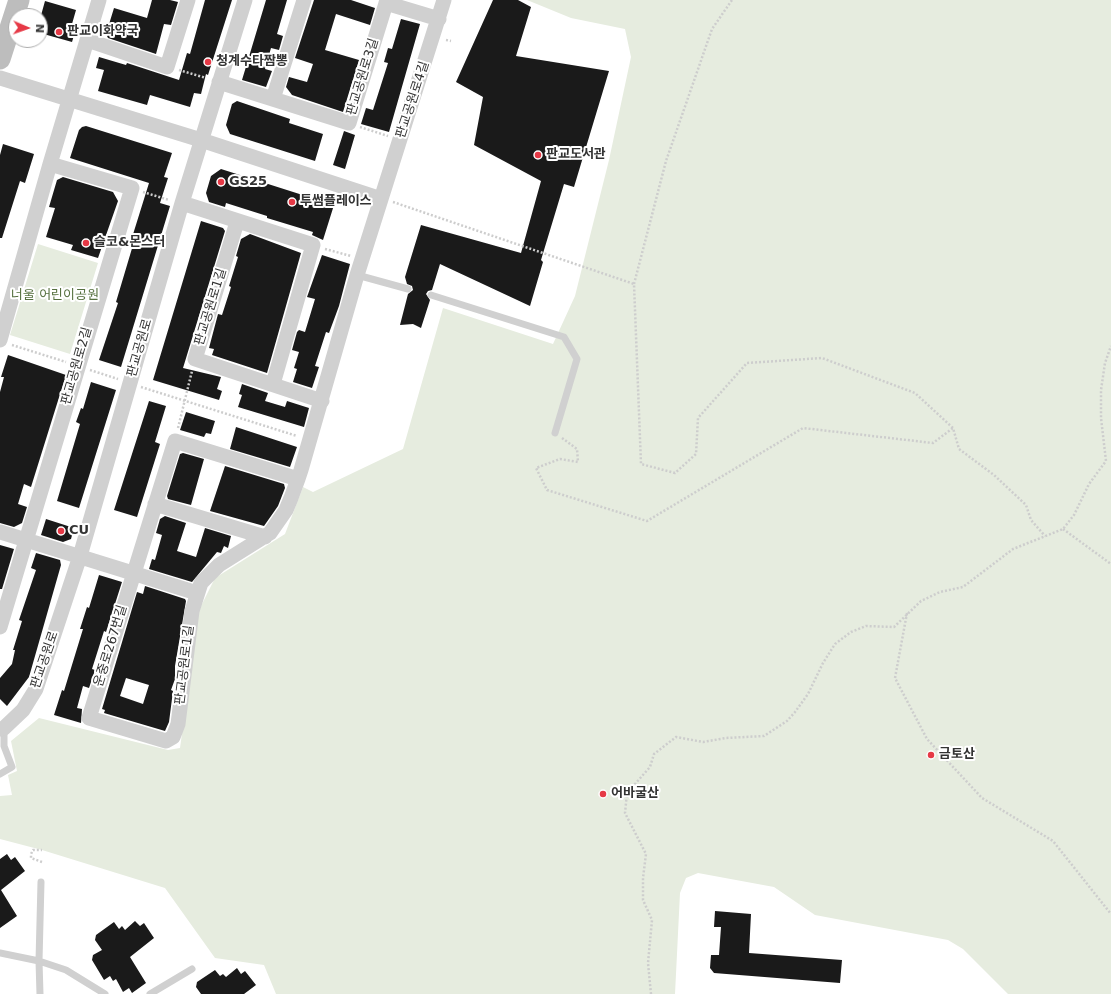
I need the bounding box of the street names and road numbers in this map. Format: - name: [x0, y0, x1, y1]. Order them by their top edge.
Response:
- street label: 판교공원로3길: [344, 36, 382, 118]
- street label: 판교공원로4길: [393, 60, 433, 140]
- street label: 판교공원로1길: [192, 266, 230, 348]
- street label: 판교공원로: [124, 317, 156, 379]
- street label: 판교공원로2길: [58, 325, 96, 407]
- street label: 운중로267번길: [91, 603, 131, 689]
- street label: 판교공원로1길: [172, 624, 198, 706]
- street label: 판교공원로: [28, 629, 62, 691]

